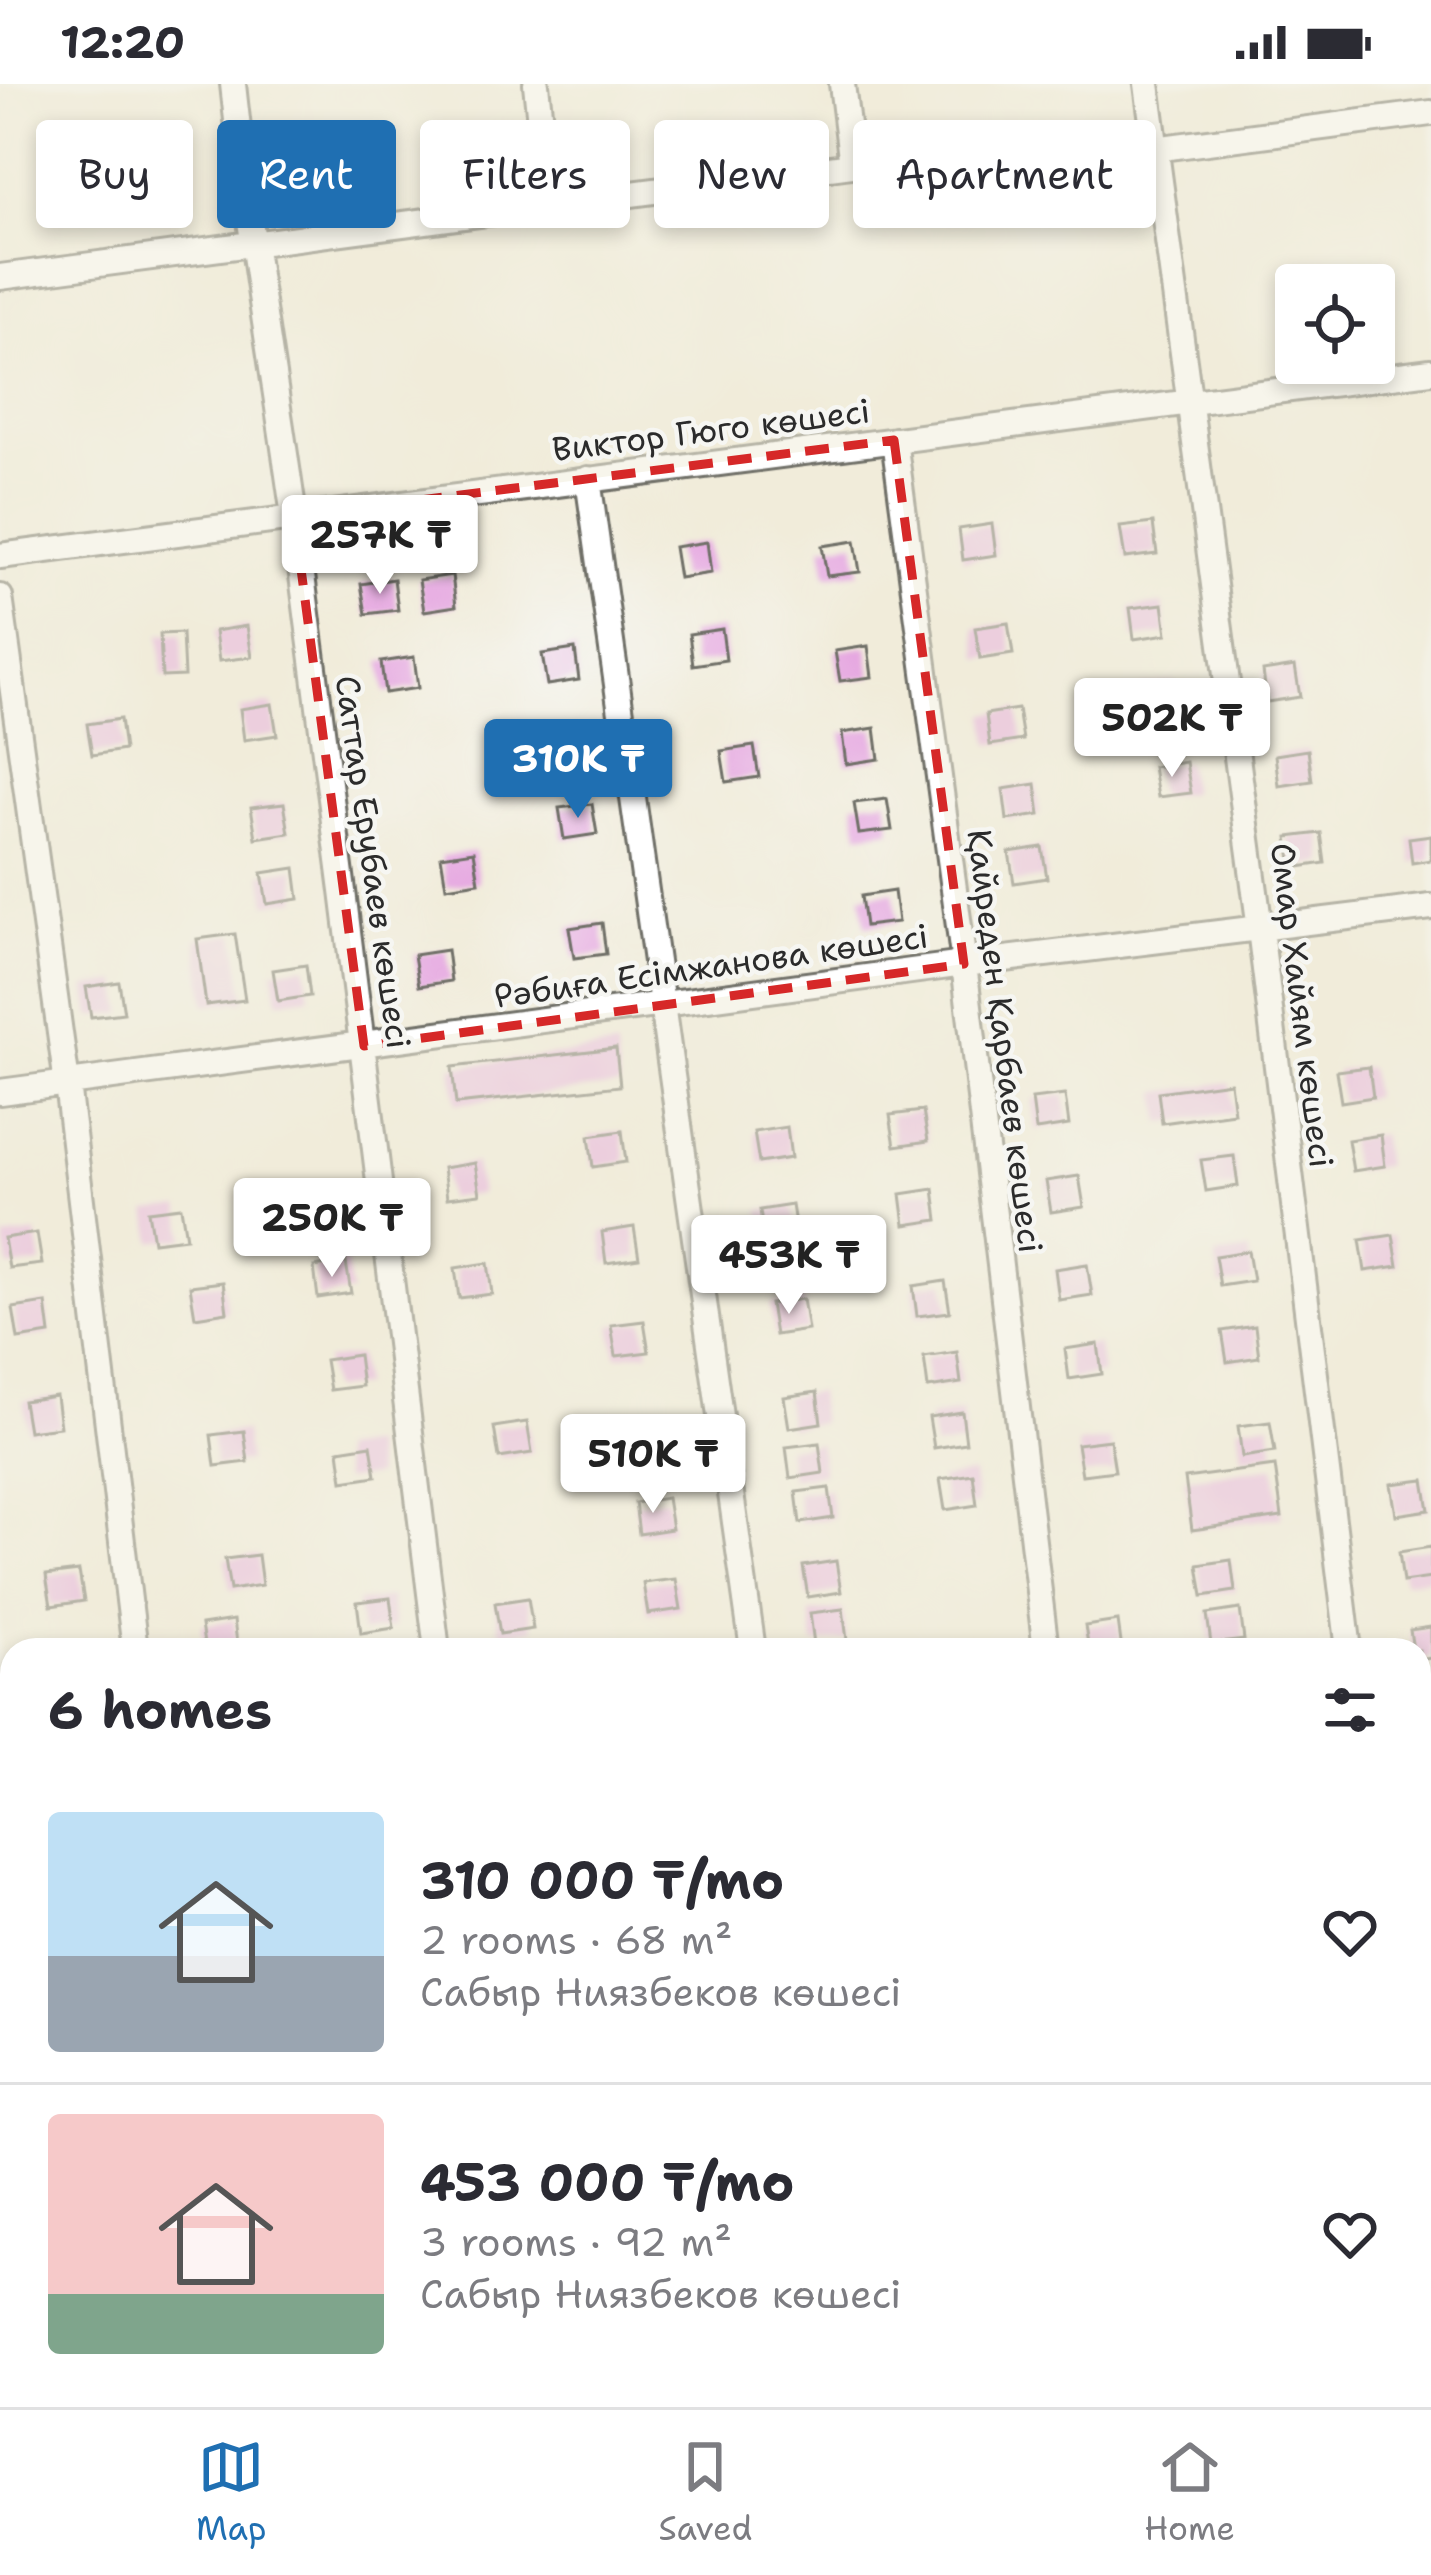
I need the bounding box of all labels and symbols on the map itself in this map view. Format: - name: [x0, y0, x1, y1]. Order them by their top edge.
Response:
- street label: Виктор Гюго көшесі: [550, 388, 872, 472]
- pin: 257K ₸: [282, 495, 478, 597]
- street label: Саттар Ерубаев көшесі: [325, 672, 421, 1052]
- pin: 502K ₸: [1074, 678, 1270, 780]
- pin: 310K ₸: [480, 719, 676, 821]
- street label: Қайреден Қарбаев көшесі: [957, 827, 1053, 1255]
- street label: Омар Хайям көшесі: [1260, 840, 1344, 1170]
- street label: Рәбиға Есімжанова көшесі: [491, 913, 931, 1019]
- pin: 250K ₸: [234, 1178, 430, 1280]
- pin: 453K ₸: [691, 1215, 887, 1317]
- pin: 510K ₸: [555, 1414, 751, 1516]

